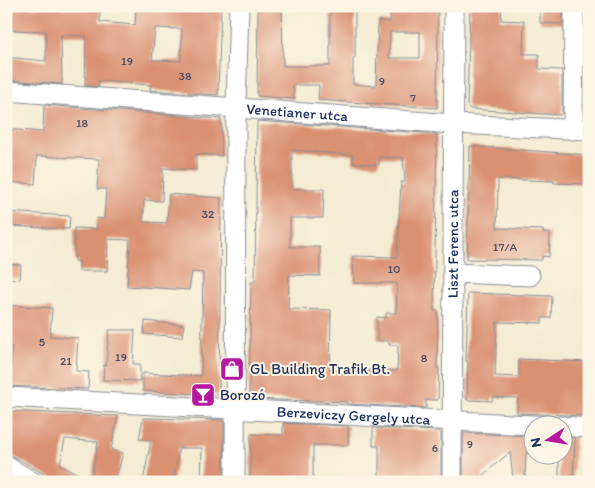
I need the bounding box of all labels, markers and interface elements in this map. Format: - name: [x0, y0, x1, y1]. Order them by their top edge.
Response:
- house number: 19: [121, 54, 133, 68]
- house number: 38: [178, 69, 192, 83]
- house number: 9: [379, 74, 385, 88]
- house number: 7: [410, 91, 416, 105]
- street label: Venetianer utca: [246, 100, 349, 125]
- house number: 18: [76, 116, 88, 130]
- street label: Liszt Ferenc utca: [444, 189, 462, 298]
- house number: 32: [202, 207, 215, 221]
- house number: 17/A: [493, 240, 517, 254]
- house number: 10: [388, 262, 400, 276]
- house number: 5: [39, 335, 45, 349]
- house number: 19: [115, 350, 127, 364]
- house number: 8: [421, 351, 428, 365]
- house number: 21: [60, 354, 72, 368]
- shop icon: GL Building Trafik Bt.: [219, 356, 245, 382]
- place label: GL Building Trafik Bt.: [250, 360, 390, 378]
- bar icon: Borozó: [190, 382, 216, 408]
- place label: Borozó: [220, 386, 265, 404]
- street label: Berzeviczy Gergely utca: [276, 402, 431, 429]
- north arrow: [522, 416, 572, 466]
- text: N: [526, 436, 545, 449]
- house number: 9: [467, 437, 473, 451]
- house number: 6: [432, 441, 438, 455]

